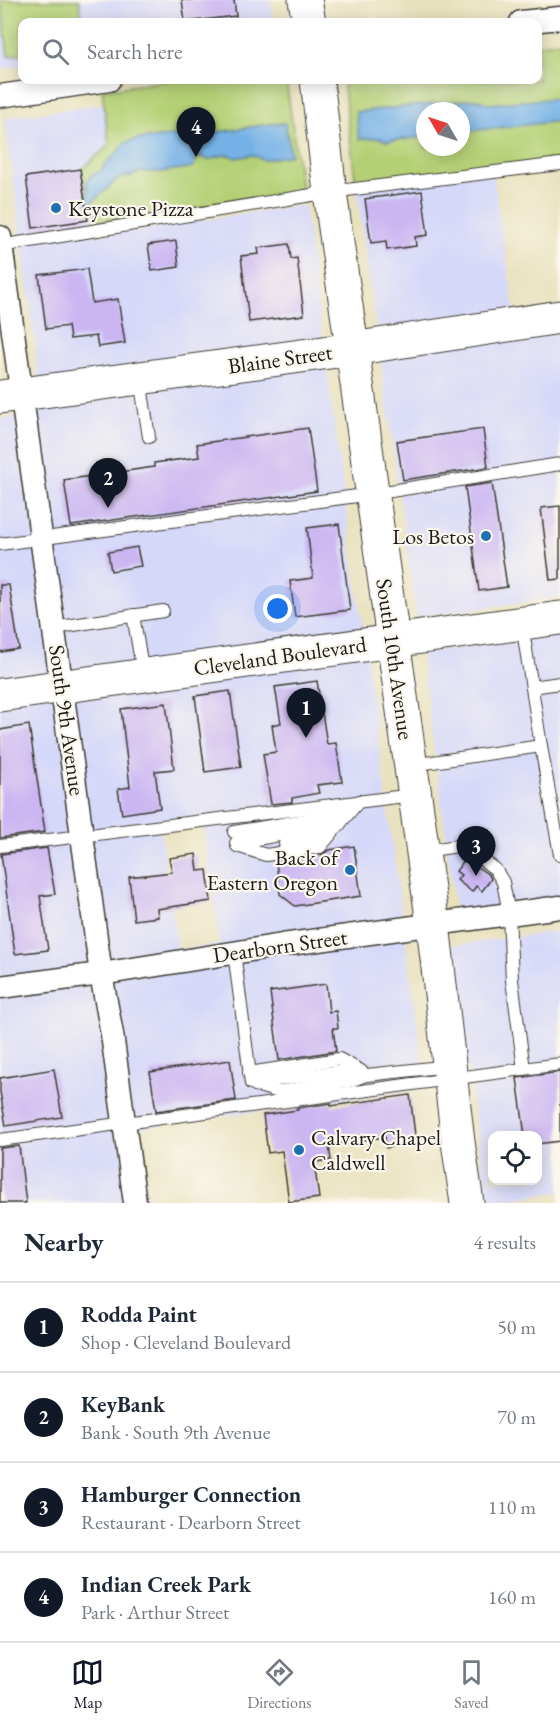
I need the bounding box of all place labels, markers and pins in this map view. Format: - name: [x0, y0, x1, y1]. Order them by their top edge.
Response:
- pin: 4: [176, 108, 216, 157]
- place label: Keystone Pizza: [68, 194, 194, 223]
- marker: Keystone Pizza: [49, 201, 63, 215]
- pin: 2: [88, 458, 128, 508]
- place label: Los Betos: [392, 522, 474, 551]
- marker: Los Betos: [479, 529, 493, 543]
- pin: 1: [286, 688, 326, 738]
- pin: 3: [456, 826, 496, 876]
- place label: Back of Eastern Oregon: [207, 843, 341, 897]
- marker: Back of Eastern Oregon: [343, 863, 357, 877]
- place label: Calvary Chapel Caldwell: [311, 1123, 441, 1177]
- marker: Calvary Chapel Caldwell: [292, 1143, 306, 1157]

